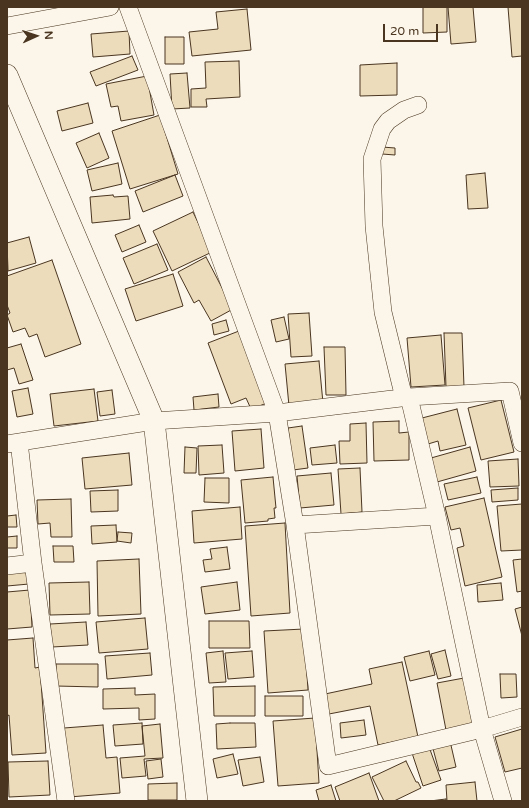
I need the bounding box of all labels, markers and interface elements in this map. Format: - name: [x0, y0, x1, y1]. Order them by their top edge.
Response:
- north arrow: [16, 16, 56, 56]
- scale bar: [385, 16, 440, 42]
- text: 20 m: [390, 24, 419, 38]
- text: N: [42, 31, 55, 40]

